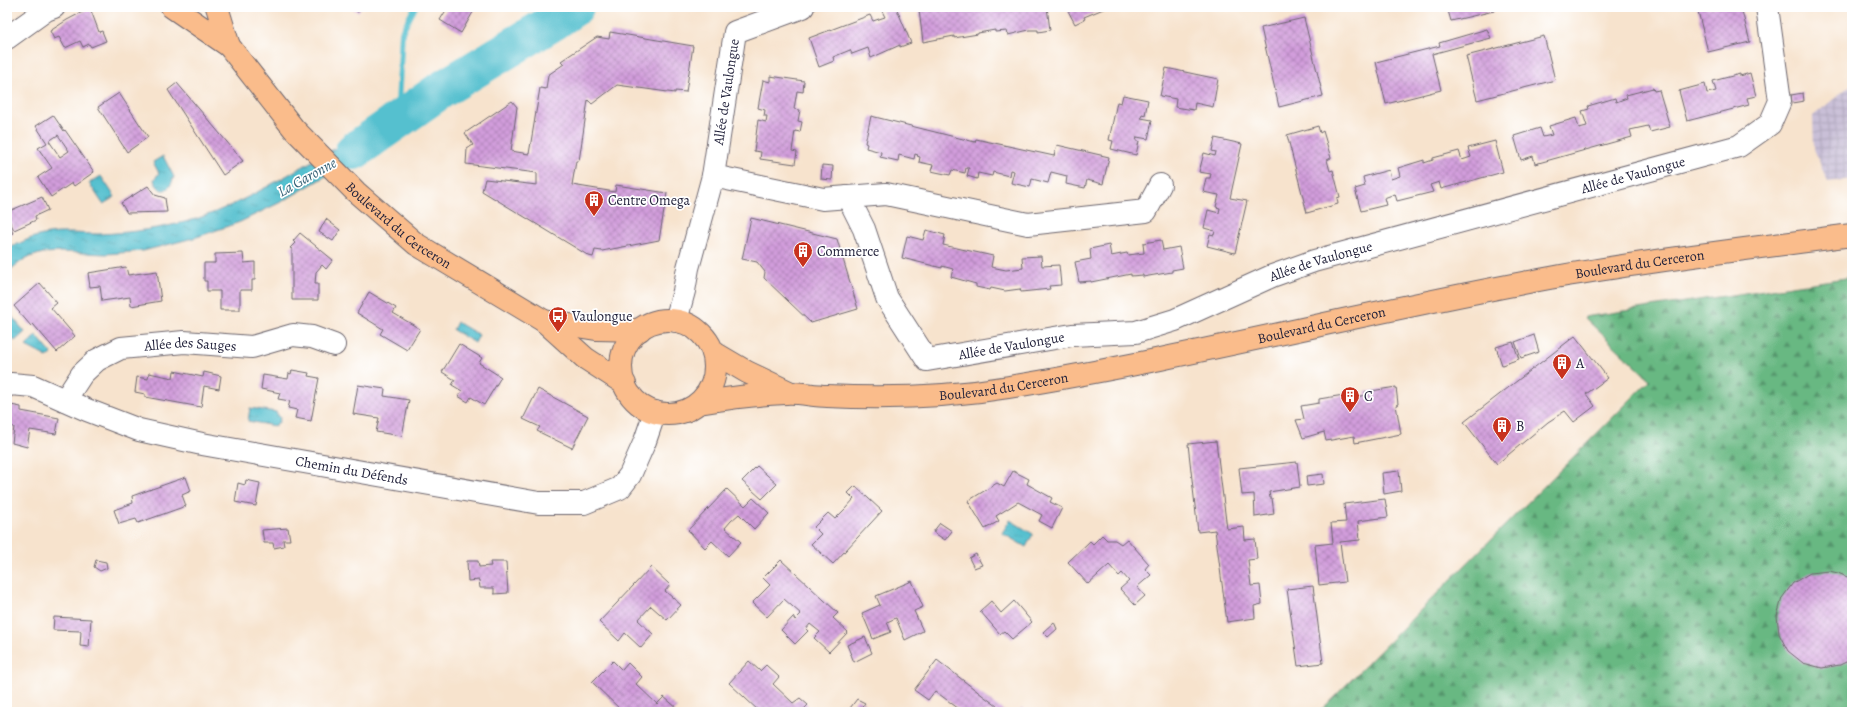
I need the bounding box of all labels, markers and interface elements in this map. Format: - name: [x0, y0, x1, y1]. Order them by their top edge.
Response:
- street label: Allée de Vaulongue: [709, 37, 744, 147]
- water label: La Garonne: [274, 152, 341, 201]
- street label: Allée de Vaulongue: [1578, 152, 1687, 199]
- street label: Boulevard du Cerceron: [341, 178, 455, 273]
- building icon: Centre Omega: [583, 189, 605, 217]
- place label: Centre Omega: [608, 191, 691, 210]
- street label: Allée de Vaulongue: [1266, 237, 1375, 287]
- building icon: Commerce: [792, 240, 814, 268]
- place label: Commerce: [817, 242, 879, 261]
- street label: Boulevard du Cerceron: [1574, 245, 1706, 283]
- street label: Boulevard du Cerceron: [1256, 302, 1388, 348]
- bus stop icon: Vaulongue: [547, 305, 569, 333]
- place label: Vaulongue: [571, 307, 632, 326]
- street label: Allée de Vaulongue: [956, 327, 1066, 365]
- street label: Allée des Sauges: [142, 333, 237, 356]
- building icon: A: [1551, 352, 1573, 380]
- place label: A: [1575, 354, 1585, 373]
- street label: Boulevard du Cerceron: [938, 368, 1070, 405]
- building icon: C: [1339, 385, 1361, 413]
- place label: C: [1364, 387, 1373, 406]
- building icon: B: [1491, 415, 1513, 443]
- place label: B: [1516, 417, 1524, 436]
- street label: Chemin du Défends: [294, 452, 410, 490]

